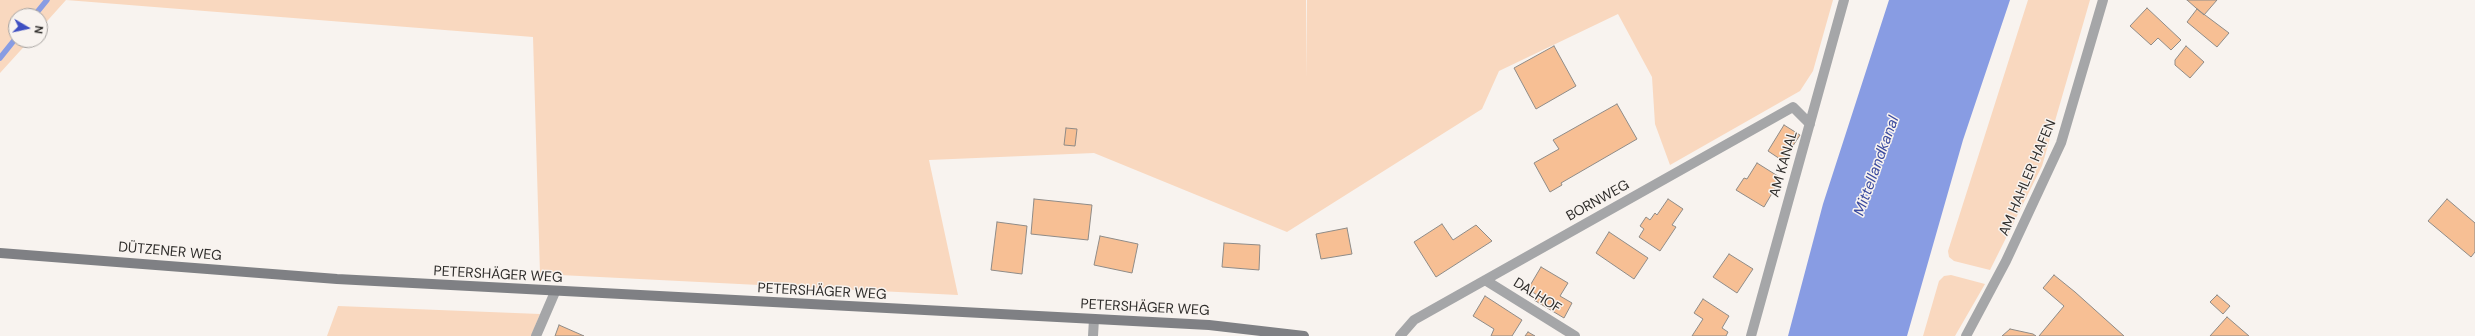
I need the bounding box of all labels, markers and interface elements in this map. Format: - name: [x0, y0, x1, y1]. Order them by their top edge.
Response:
- north arrow: [8, 8, 48, 48]
- text: N: [31, 25, 46, 35]
- water label: Mittellandkanal: [1851, 114, 1903, 218]
- street label: AM HAHLER HAFEN: [1996, 117, 2060, 239]
- street label: AM KANAL: [1766, 129, 1802, 199]
- street label: BORNWEG: [1564, 177, 1632, 225]
- street label: DÜTZENER WEG: [118, 239, 222, 265]
- street label: PETERSHÄGER WEG: [433, 263, 563, 287]
- street label: DALHOF: [1510, 275, 1564, 317]
- street label: PETERSHÄGER WEG: [757, 280, 887, 304]
- street label: PETERSHÄGER WEG: [1080, 296, 1210, 320]

